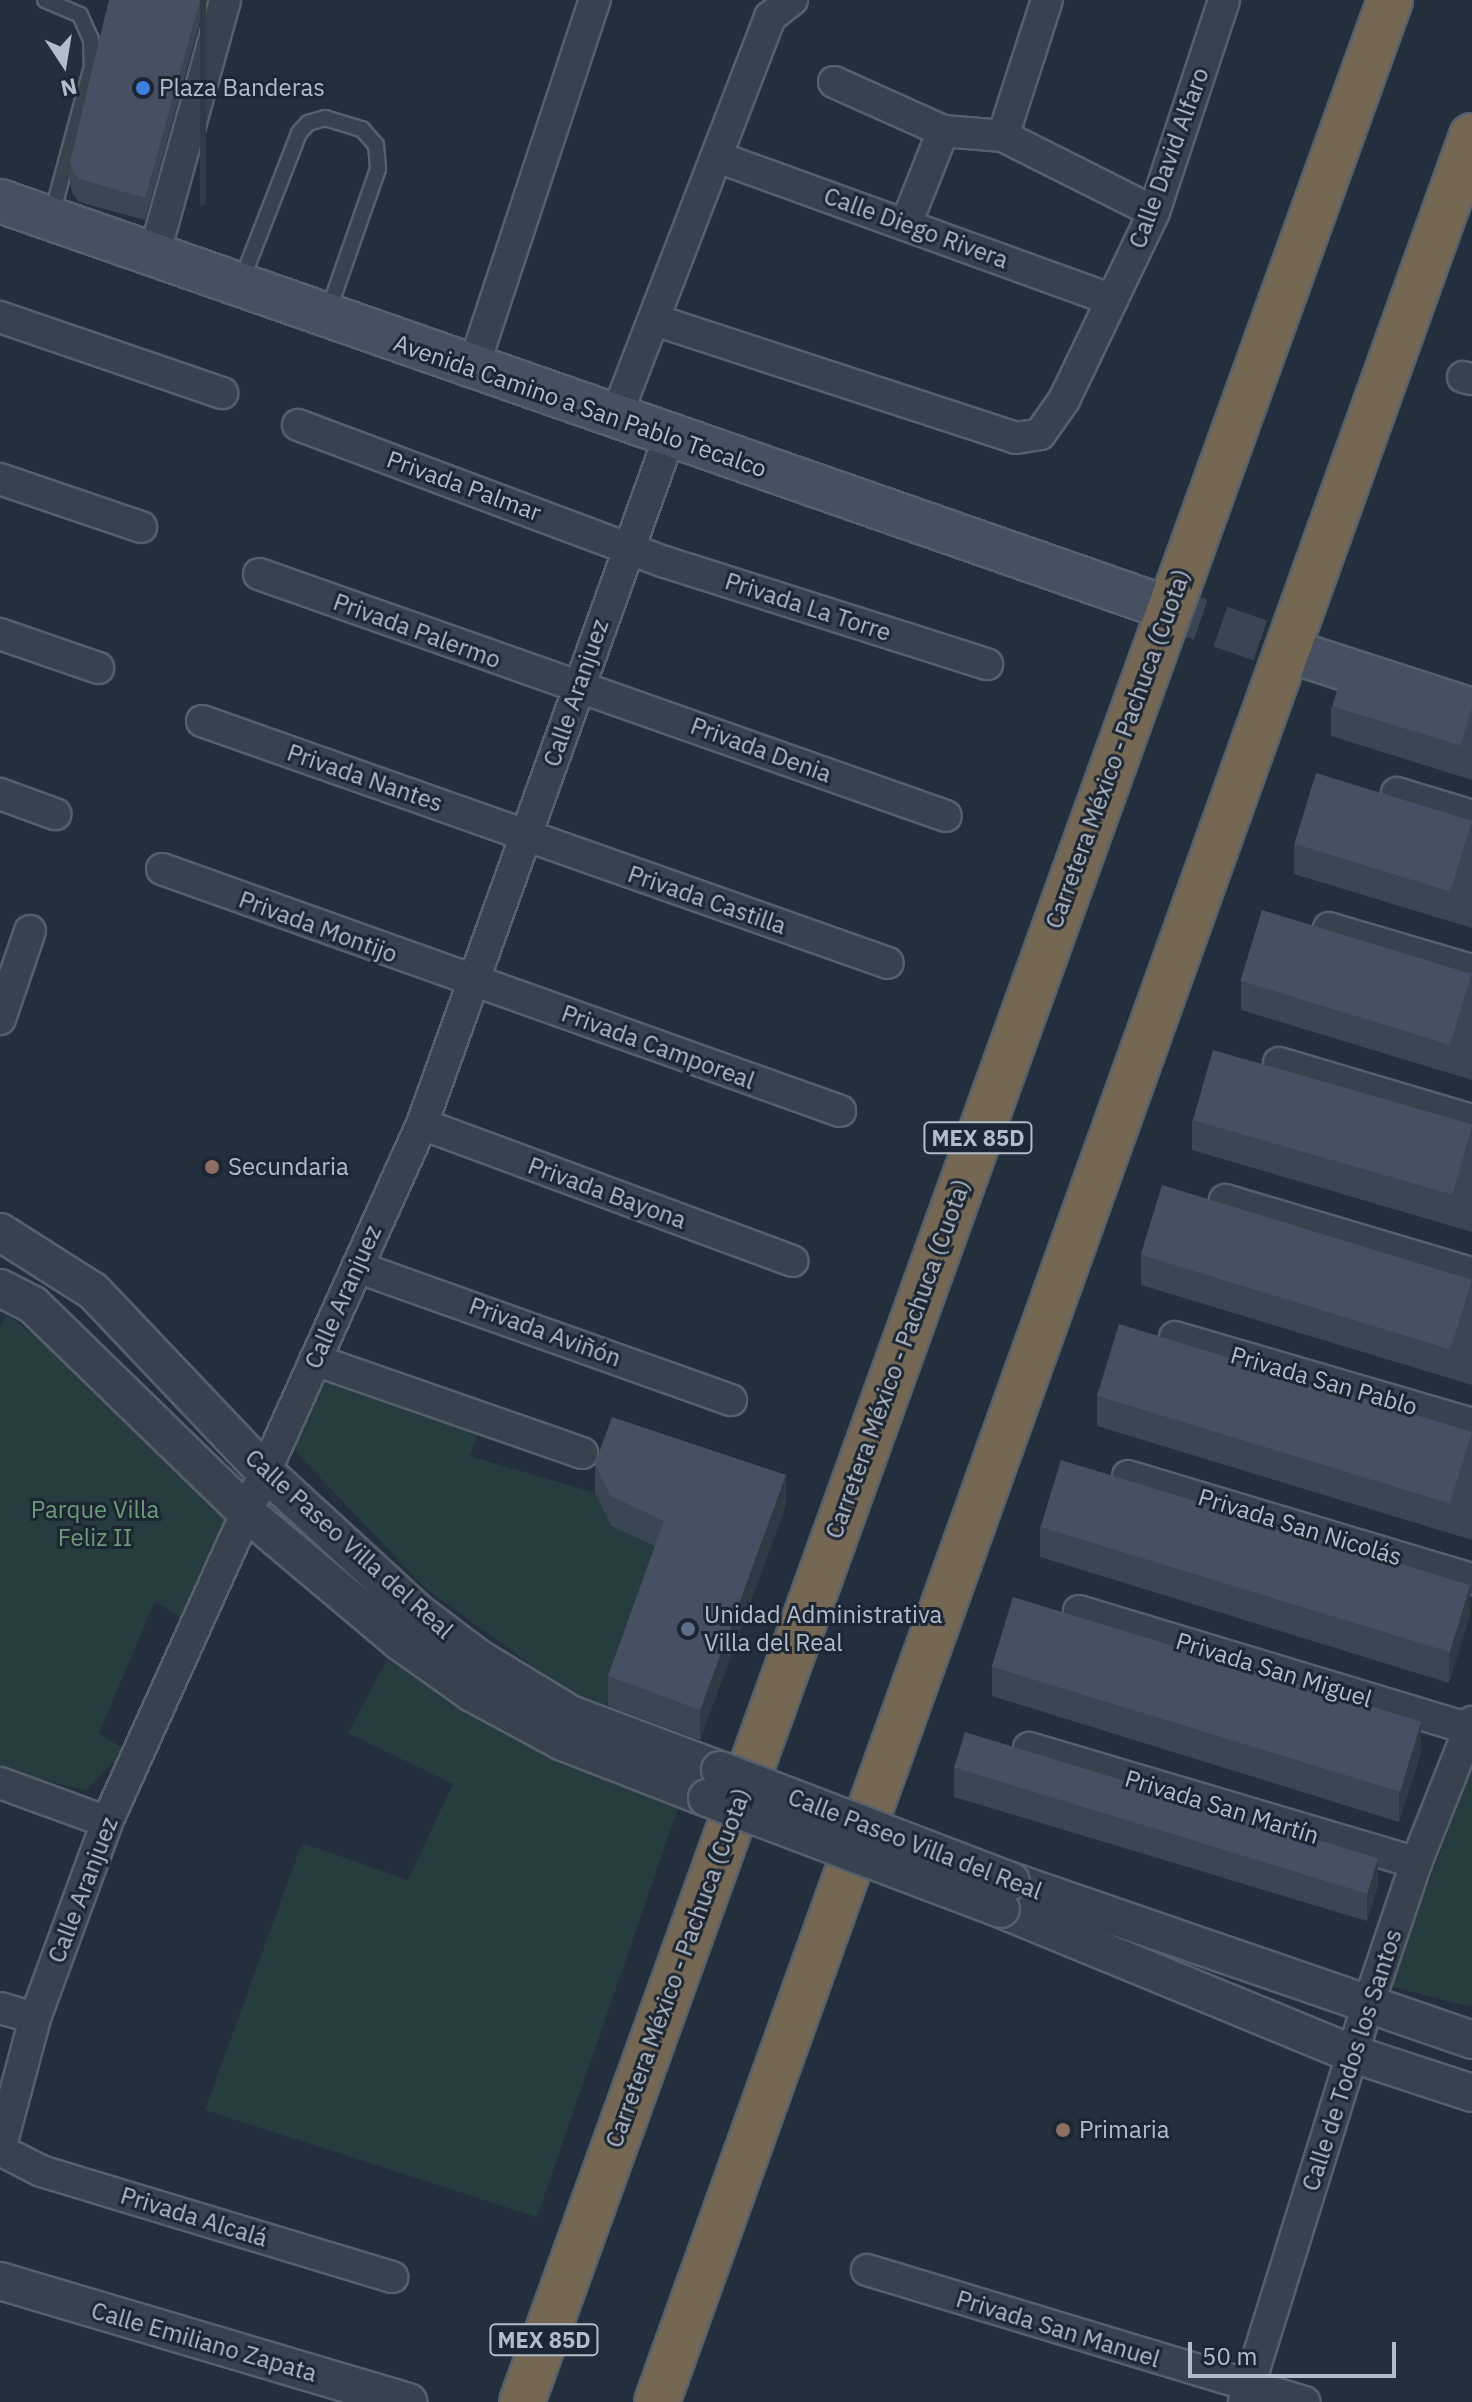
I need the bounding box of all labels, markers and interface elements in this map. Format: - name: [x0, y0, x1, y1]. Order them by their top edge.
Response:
- north arrow: [24, 24, 104, 104]
- street label: Calle David Alfaro: [1123, 64, 1215, 252]
- text: N: [58, 72, 80, 104]
- place label: Plaza Banderas: [159, 74, 325, 102]
- marker: Plaza Banderas: [134, 79, 152, 97]
- street label: Calle Diego Rivera: [820, 181, 1012, 275]
- street label: Avenida Camino a San Pablo Tecalco: [390, 328, 770, 484]
- street label: Privada Palmar: [383, 445, 545, 527]
- street label: Carretera México - Pachuca (Cuota): [1039, 565, 1197, 933]
- street label: Privada La Torre: [721, 567, 895, 647]
- street label: Privada Palermo: [329, 587, 505, 675]
- street label: Calle Aranjuez: [537, 616, 615, 770]
- street label: Privada Denia: [687, 711, 835, 789]
- street label: Privada Nantes: [283, 738, 447, 818]
- street label: Privada Castilla: [624, 859, 790, 941]
- street label: Privada Montijo: [235, 885, 401, 969]
- street label: Privada Camporeal: [558, 999, 758, 1095]
- road number: MEX 85D: [922, 1120, 1034, 1156]
- street label: Privada Bayona: [524, 1151, 690, 1235]
- place label: Secundaria: [228, 1153, 349, 1181]
- marker: Secundaria: [203, 1158, 221, 1176]
- street label: Carretera México - Pachuca (Cuota): [819, 1175, 977, 1543]
- street label: Calle Aranjuez: [299, 1221, 387, 1373]
- street label: Privada Aviñón: [465, 1291, 625, 1373]
- street label: Privada San Pablo: [1227, 1341, 1421, 1421]
- street label: Calle Paseo Villa del Real: [239, 1443, 459, 1645]
- street label: Privada San Nicolás: [1195, 1482, 1405, 1572]
- park label: Parque Villa Feliz II: [31, 1496, 159, 1552]
- place label: Unidad Administrativa Villa del Real: [704, 1601, 942, 1657]
- marker: Unidad Administrativa Villa del Real: [679, 1620, 697, 1638]
- street label: Privada San Miguel: [1173, 1626, 1375, 1714]
- street label: Privada San Martín: [1122, 1764, 1322, 1850]
- street label: Calle Paseo Villa del Real: [784, 1782, 1046, 1906]
- street label: Carretera México - Pachuca (Cuota): [599, 1784, 757, 2152]
- street label: Calle Aranjuez: [42, 1813, 124, 1967]
- street label: Calle de Todos los Santos: [1296, 1925, 1408, 2195]
- place label: Primaria: [1079, 2116, 1170, 2144]
- marker: Primaria: [1054, 2121, 1072, 2139]
- street label: Privada Alcalá: [117, 2181, 271, 2253]
- street label: Privada San Manuel: [953, 2284, 1163, 2374]
- street label: Calle Emiliano Zapata: [88, 2296, 320, 2388]
- road number: MEX 85D: [488, 2322, 600, 2358]
- scale bar: [1192, 2326, 1400, 2376]
- text: 50 m: [1202, 2340, 1257, 2372]

